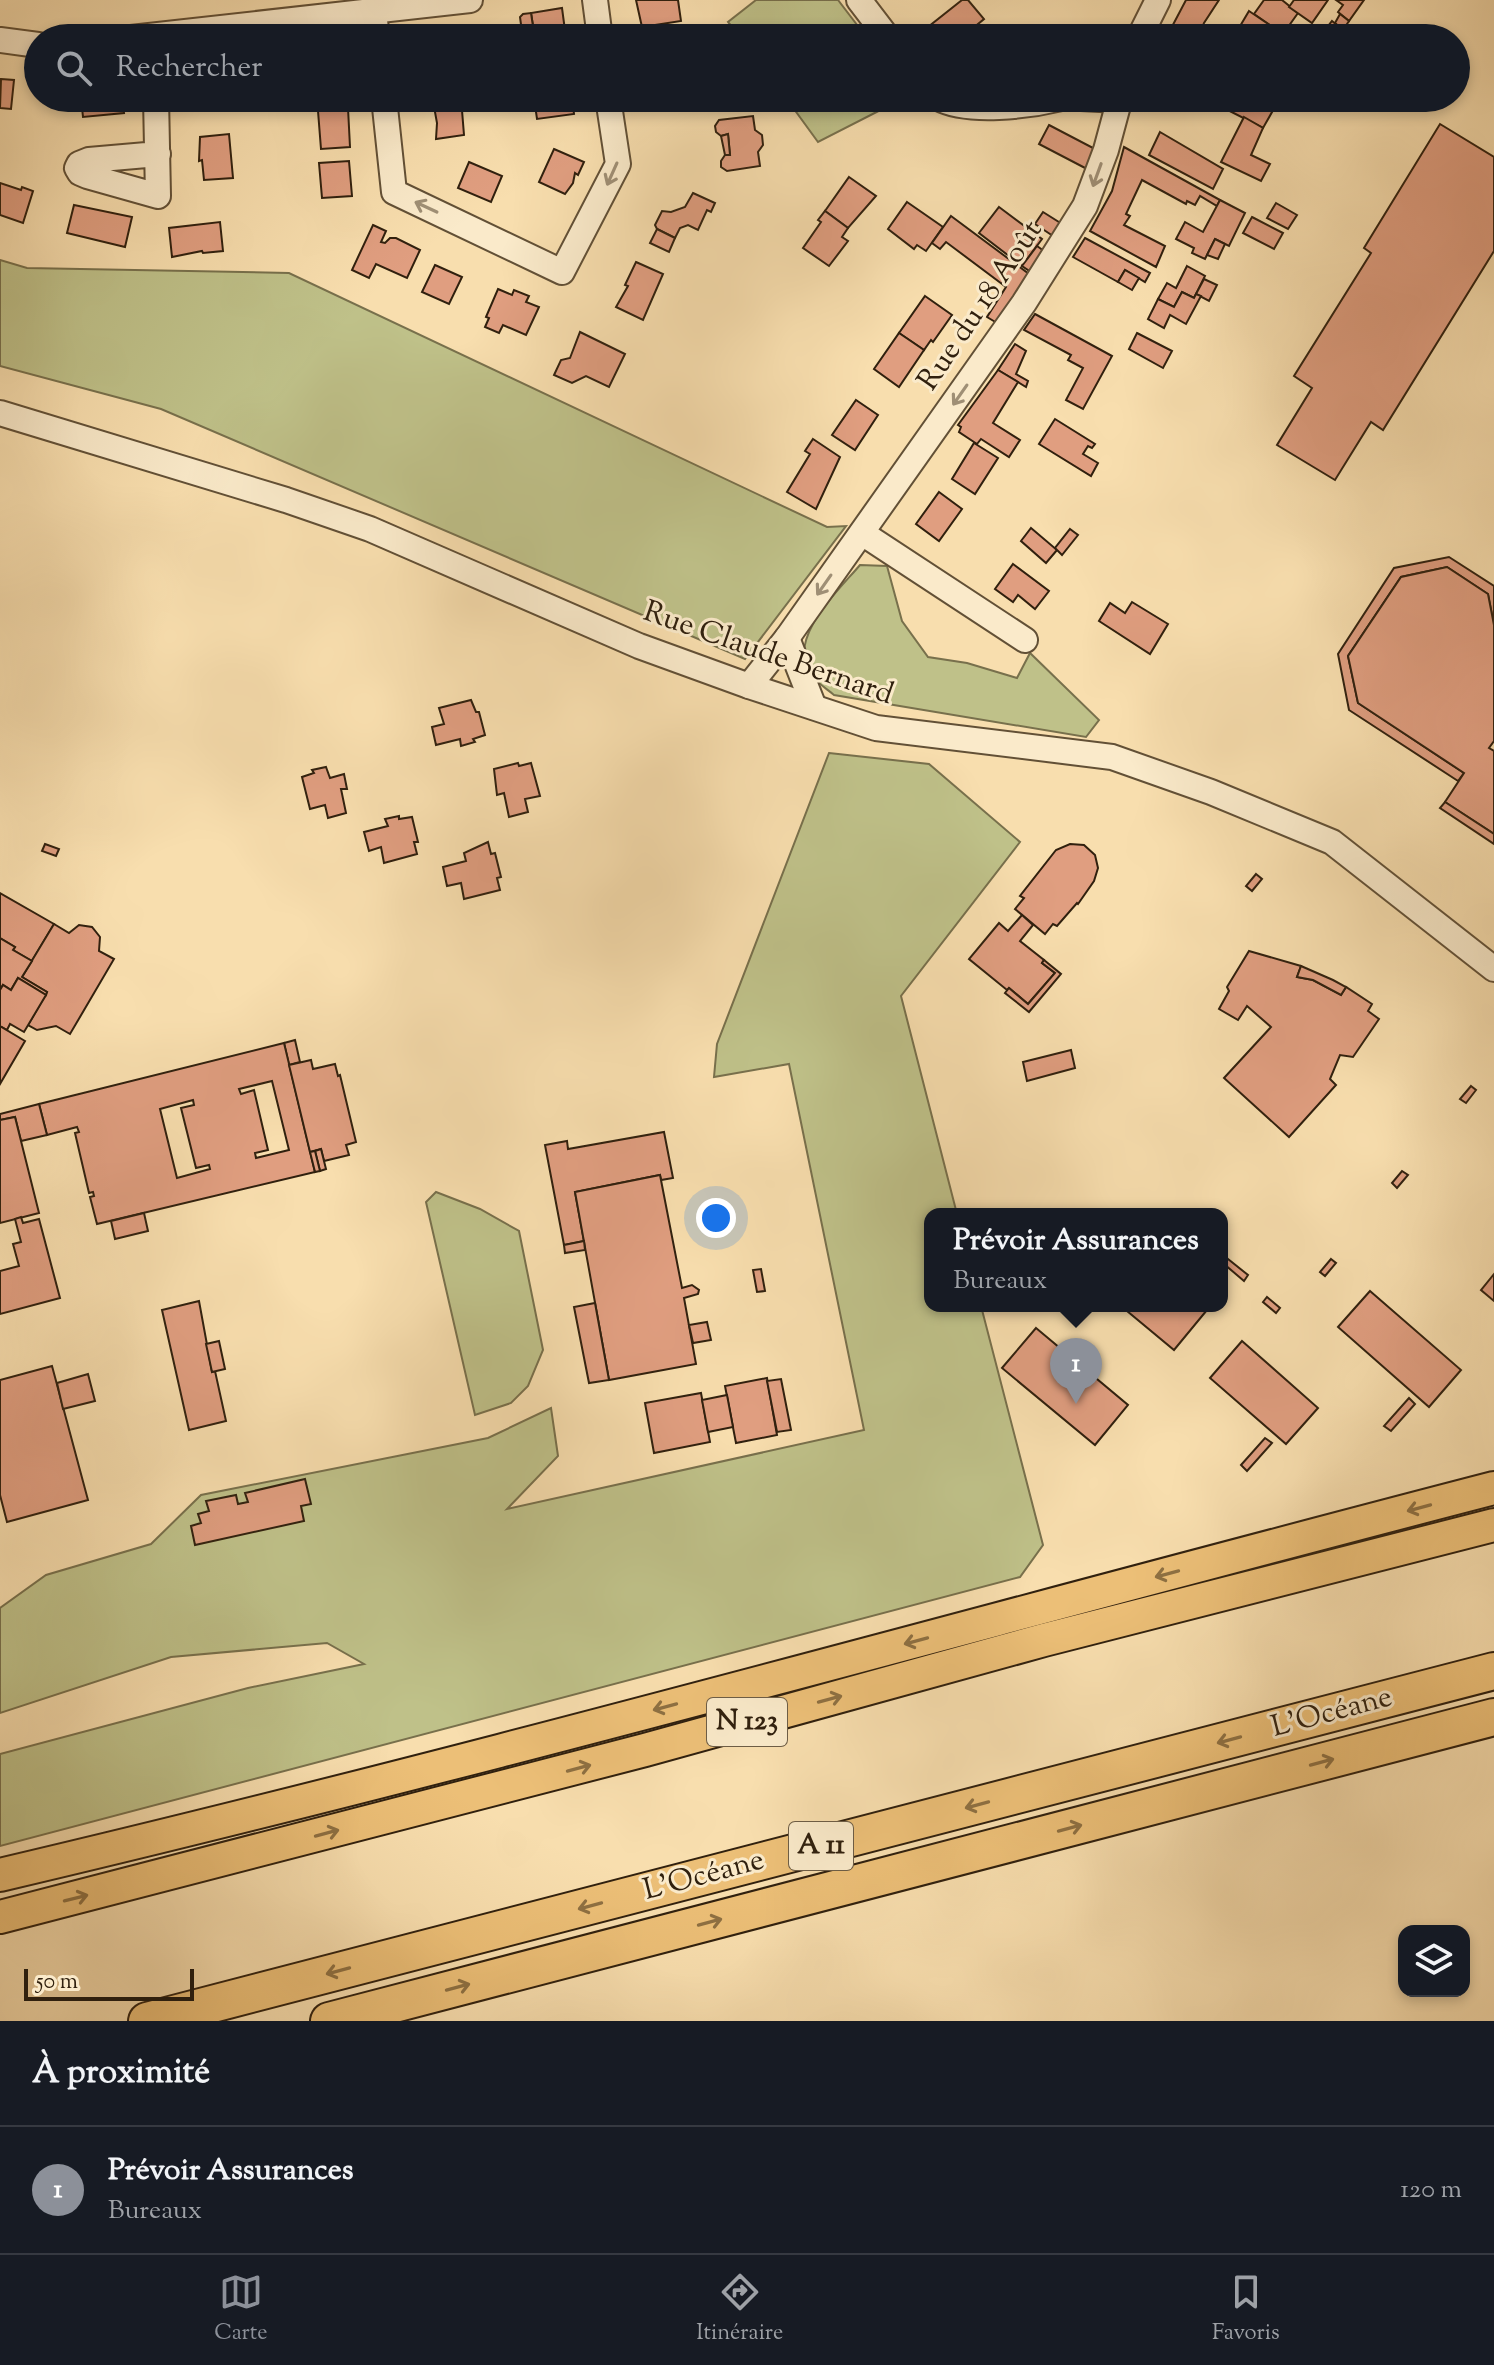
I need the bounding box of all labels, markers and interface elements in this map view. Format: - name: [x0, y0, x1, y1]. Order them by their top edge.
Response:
- search box: [24, 24, 1470, 112]
- icon: search: [52, 46, 96, 90]
- text: Rechercher: [116, 47, 263, 90]
- one-way arrow: [603, 161, 618, 186]
- one-way arrow: [1089, 162, 1103, 187]
- one-way arrow: [415, 199, 439, 214]
- street label: Rue du 18 Août: [908, 212, 1054, 400]
- one-way arrow: [951, 383, 968, 405]
- one-way arrow: [816, 574, 832, 596]
- street label: Rue Claude Bernard: [637, 591, 899, 717]
- your location: [696, 1198, 736, 1238]
- popup: [924, 1208, 1228, 1312]
- text: Prévoir Assurances: [953, 1220, 1199, 1263]
- text: Bureaux: [953, 1263, 1047, 1300]
- pin: 1: [1050, 1338, 1102, 1404]
- one-way arrow: [1406, 1501, 1432, 1516]
- one-way arrow: [1155, 1568, 1181, 1583]
- one-way arrow: [903, 1634, 929, 1649]
- street label: L’Océane: [1267, 1676, 1397, 1750]
- one-way arrow: [816, 1691, 842, 1706]
- road number: N 123: [707, 1698, 787, 1746]
- one-way arrow: [652, 1701, 678, 1716]
- one-way arrow: [1216, 1733, 1242, 1748]
- one-way arrow: [1308, 1753, 1334, 1768]
- one-way arrow: [566, 1759, 591, 1774]
- one-way arrow: [965, 1799, 991, 1814]
- one-way arrow: [1056, 1819, 1082, 1834]
- road number: A 11: [789, 1822, 853, 1870]
- one-way arrow: [314, 1825, 340, 1840]
- street label: L’Océane: [639, 1839, 769, 1913]
- one-way arrow: [62, 1889, 88, 1904]
- one-way arrow: [578, 1899, 603, 1914]
- one-way arrow: [697, 1913, 722, 1928]
- map controls: [1398, 1925, 1470, 1997]
- button: layers: [1398, 1925, 1470, 1997]
- scale bar: [24, 1965, 194, 2001]
- one-way arrow: [326, 1965, 352, 1980]
- text: 50 m: [36, 1967, 78, 1999]
- one-way arrow: [445, 1979, 471, 1994]
- text: À proximité: [32, 2049, 210, 2098]
- text: Prévoir Assurances: [108, 2150, 354, 2193]
- text: 1: [54, 2172, 62, 2209]
- text: 120 m: [1400, 2172, 1462, 2209]
- text: Bureaux: [108, 2193, 202, 2230]
- tab: Carte: [214, 2270, 268, 2350]
- tab: Itinéraire: [696, 2270, 783, 2350]
- tab: Favoris: [1212, 2270, 1280, 2350]

